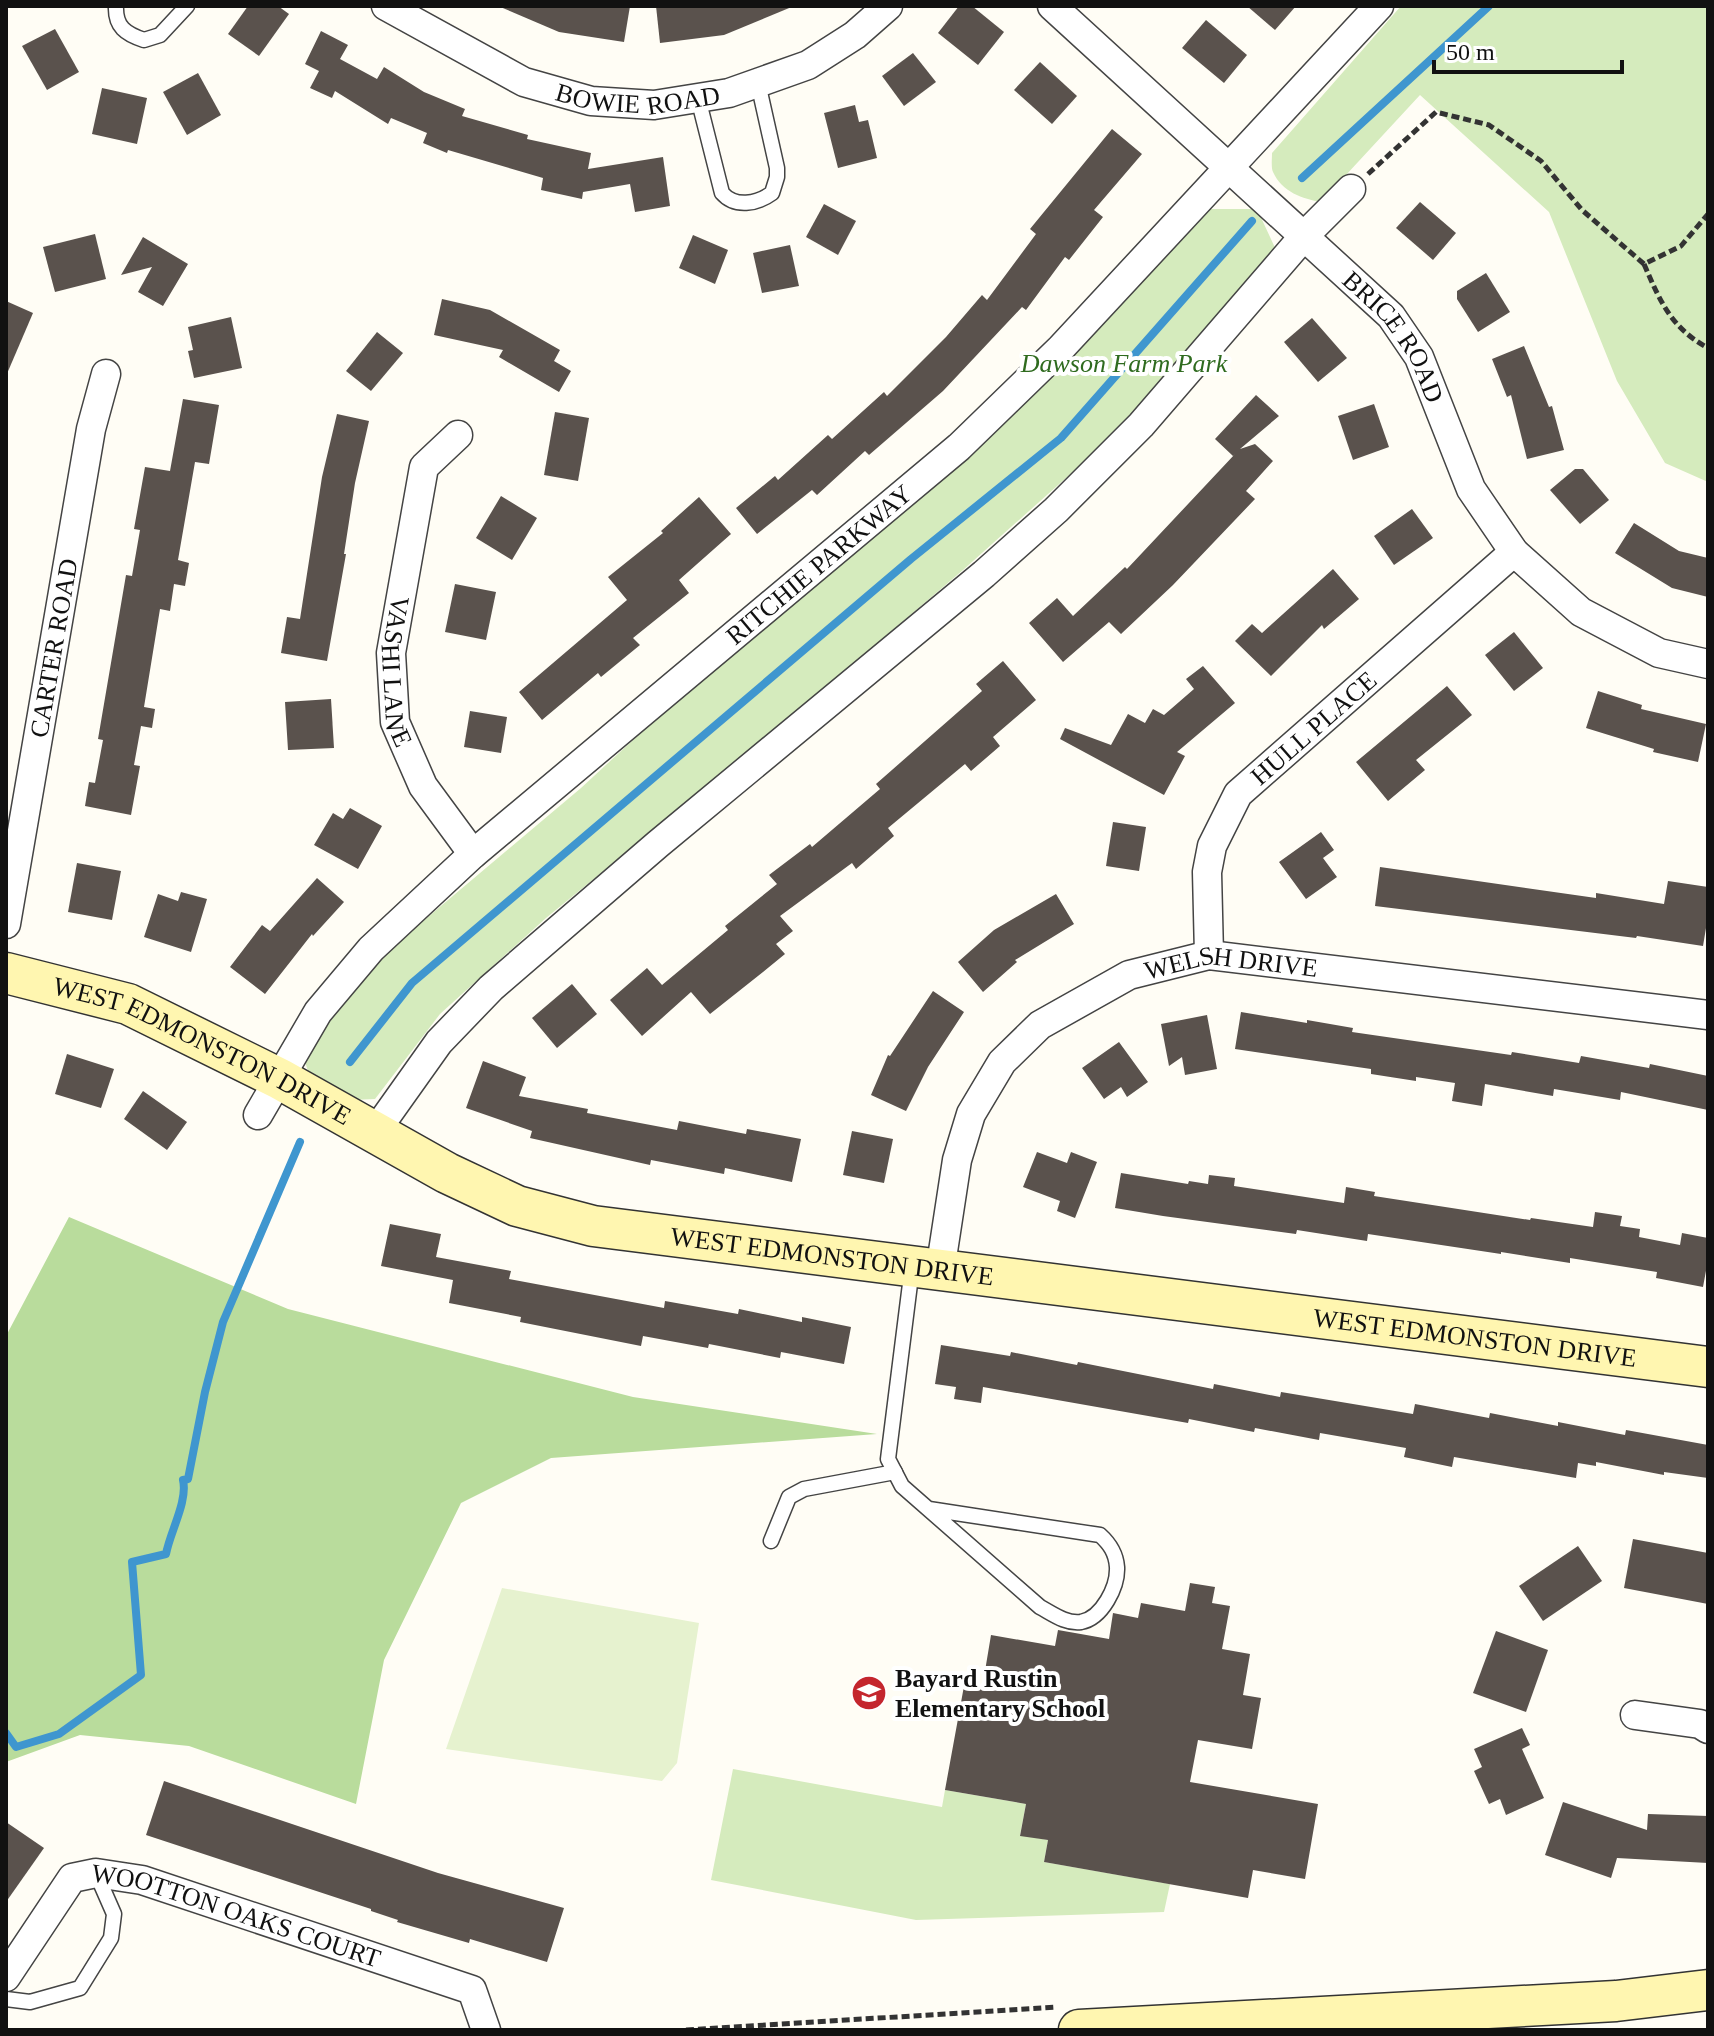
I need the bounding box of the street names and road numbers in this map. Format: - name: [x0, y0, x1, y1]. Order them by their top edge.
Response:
- street label: BOWIE ROAD: [553, 77, 722, 120]
- street label: BRICE ROAD: [1337, 265, 1450, 406]
- street label: RITCHIE PARKWAY: [720, 478, 918, 650]
- street label: CARTER ROAD: [24, 556, 83, 740]
- street label: VASHI LANE: [376, 594, 418, 751]
- street label: HULL PLACE: [1245, 665, 1382, 791]
- street label: WELSH DRIVE: [1141, 940, 1319, 985]
- street label: WEST EDMONSTON DRIVE: [50, 971, 356, 1131]
- street label: WEST EDMONSTON DRIVE: [669, 1221, 995, 1291]
- street label: WEST EDMONSTON DRIVE: [1312, 1303, 1638, 1372]
- street label: WOOTTON OAKS COURT: [90, 1858, 384, 1973]

